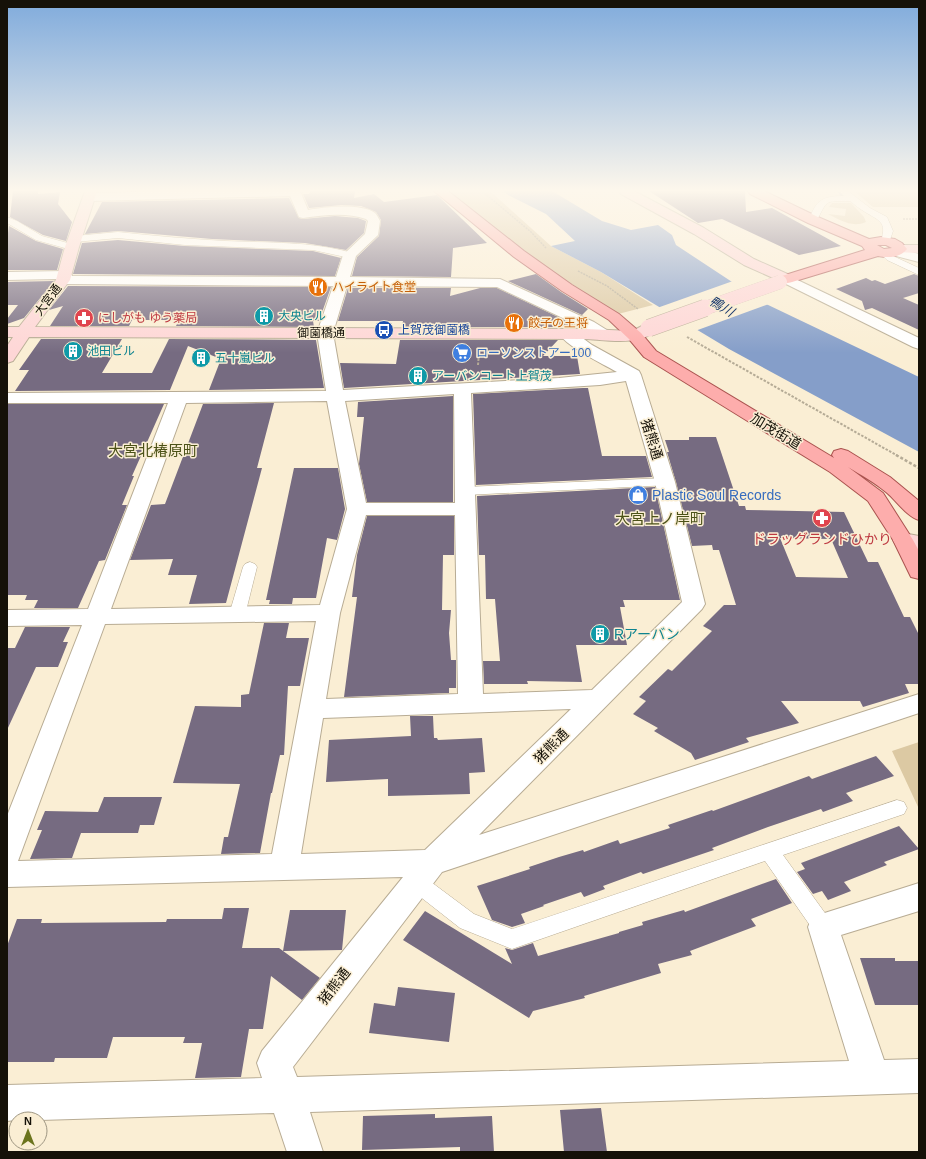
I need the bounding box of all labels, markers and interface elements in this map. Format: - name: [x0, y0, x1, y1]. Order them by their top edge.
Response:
- restaurant icon: ハイライト食堂: [307, 276, 329, 298]
- place label: ハイライト食堂: [332, 280, 416, 294]
- street label: 大宮通: [32, 281, 64, 319]
- water label: 鴨川: [707, 293, 738, 321]
- building icon: 大央ビル: [253, 305, 275, 327]
- pharmacy icon: にしがも ゆう薬局: [73, 307, 95, 329]
- place label: 大央ビル: [278, 309, 326, 323]
- place label: にしがも ゆう薬局: [98, 311, 197, 325]
- restaurant icon: 餃子の王将: [503, 312, 525, 334]
- place label: 餃子の王将: [528, 316, 588, 330]
- bus stop icon: 上賀茂御薗橋: [373, 319, 395, 341]
- place label: 上賀茂御薗橋: [398, 323, 470, 337]
- street label: 御薗橋通: [297, 326, 345, 340]
- building icon: 池田ビル: [62, 340, 84, 362]
- supermarket icon: ローソンストアー100: [451, 342, 473, 364]
- place label: 池田ビル: [87, 344, 135, 358]
- place label: ローソンストアー100: [476, 346, 591, 360]
- building icon: 五十嵐ビル: [190, 347, 212, 369]
- place label: 五十嵐ビル: [215, 351, 275, 365]
- building icon: アーバンコート上賀茂: [407, 365, 429, 387]
- place label: アーバンコート上賀茂: [432, 369, 552, 383]
- street label: 加茂街道: [748, 410, 804, 452]
- street label: 猪熊通: [638, 417, 666, 461]
- district label: 大宮北椿原町: [108, 442, 198, 459]
- shop icon: Plastic Soul Records: [627, 484, 649, 506]
- place label: Plastic Soul Records: [652, 487, 781, 503]
- pharmacy icon: ドラッグランドひかり: [811, 507, 833, 529]
- district label: 大宮上ノ岸町: [615, 510, 705, 527]
- place label: ドラッグランドひかり: [752, 531, 892, 547]
- building icon: Rアーバン: [589, 623, 611, 645]
- place label: Rアーバン: [614, 626, 680, 642]
- street label: 猪熊通: [530, 725, 572, 767]
- street label: 猪熊通: [315, 965, 353, 1007]
- north arrow: [8, 1111, 48, 1151]
- text: N: [24, 1115, 32, 1127]

